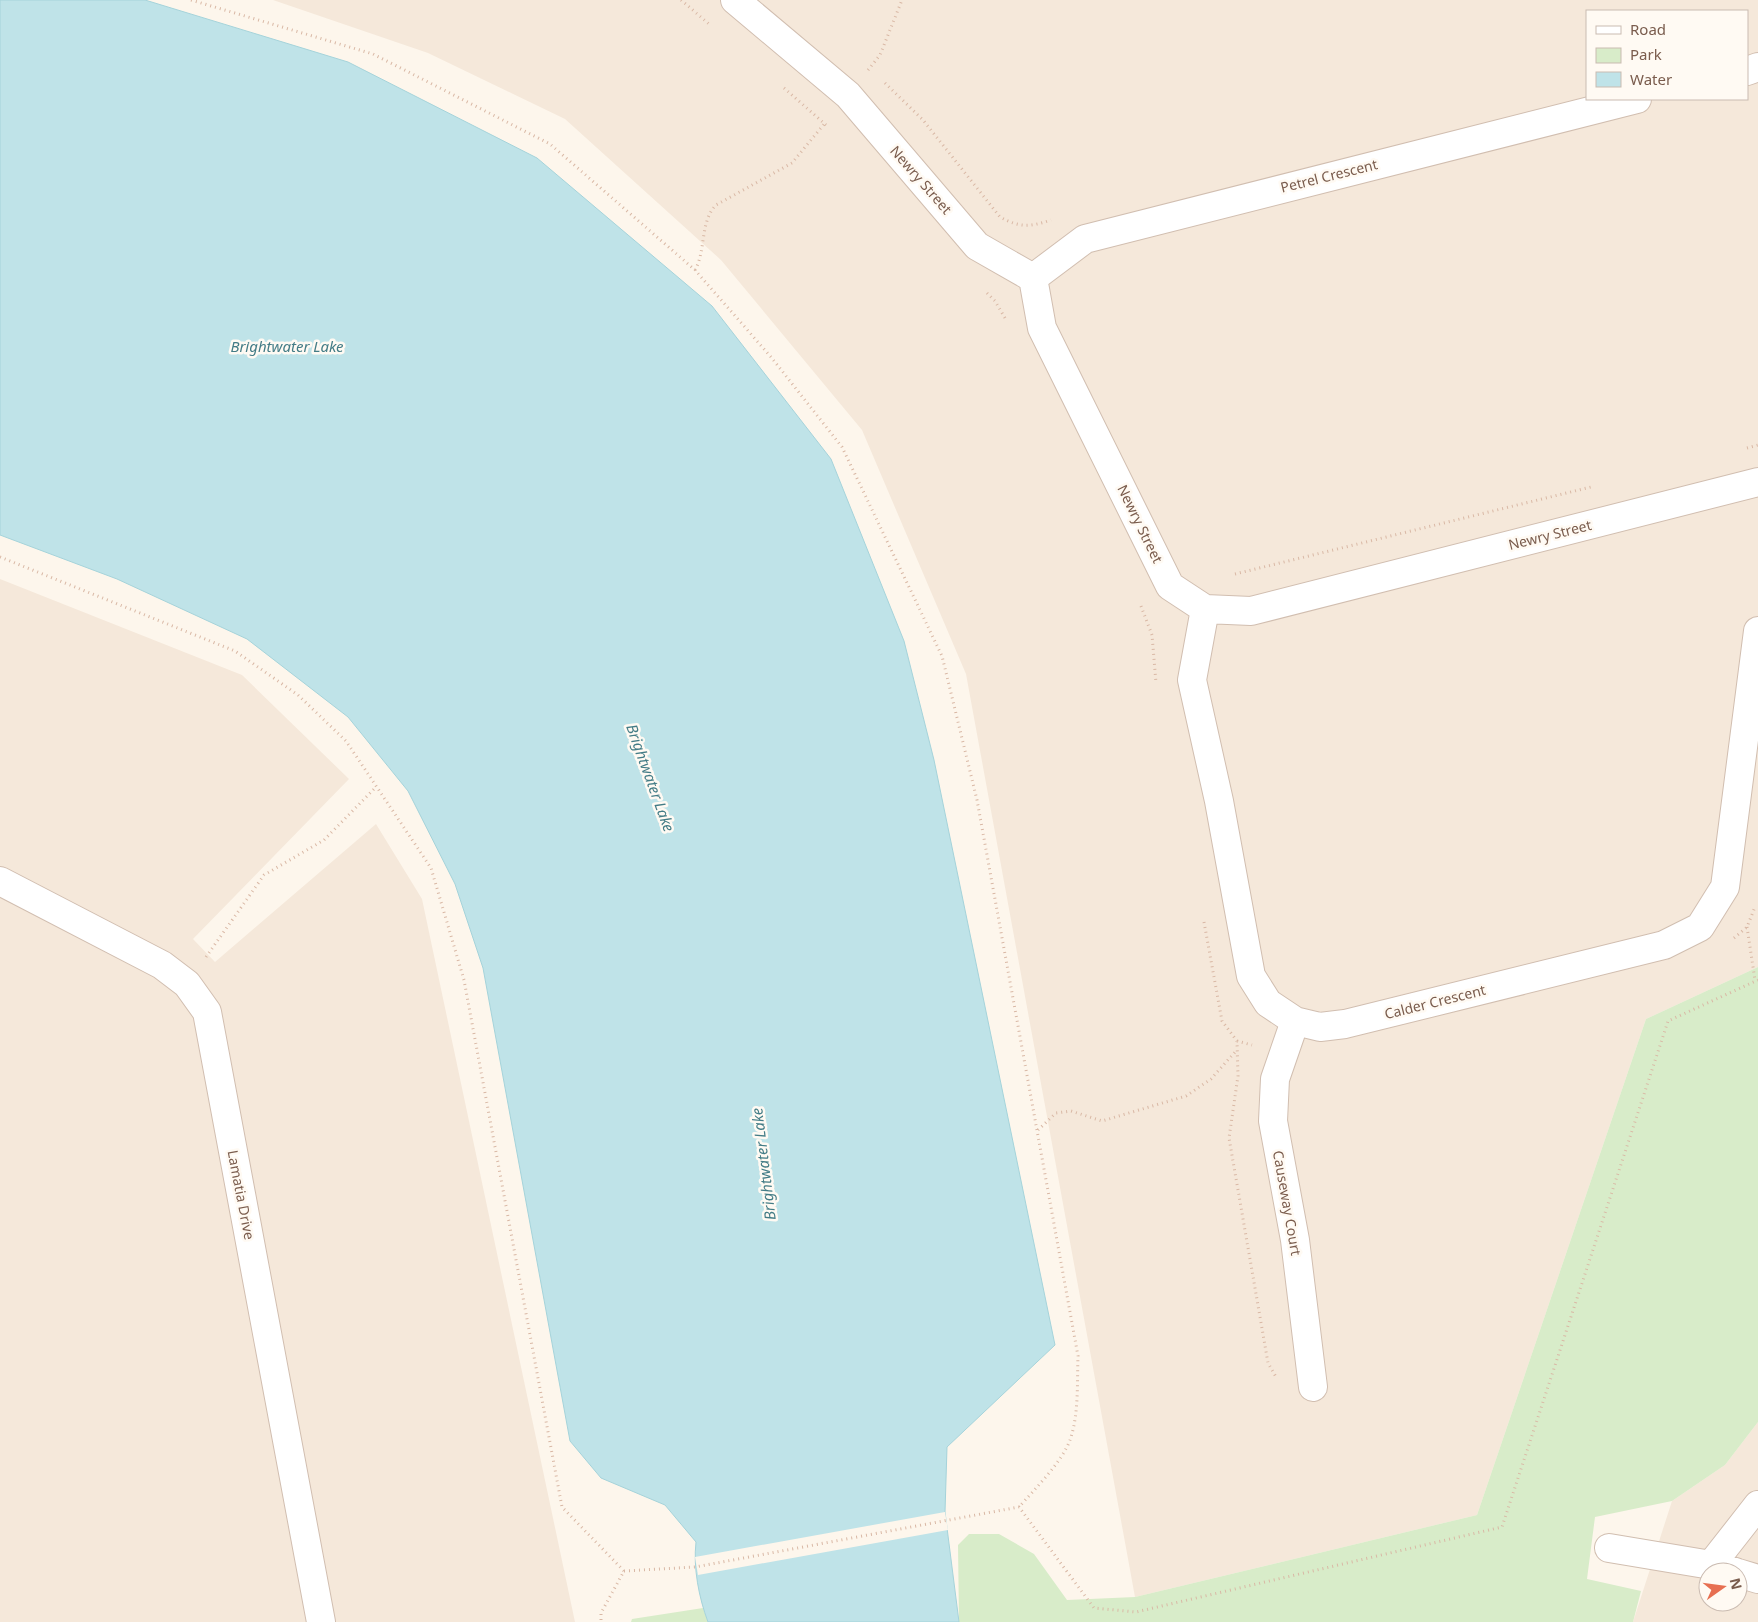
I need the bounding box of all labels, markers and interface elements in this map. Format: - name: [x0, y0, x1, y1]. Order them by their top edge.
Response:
- legend: [1586, 10, 1748, 100]
- text: Road: [1630, 19, 1666, 39]
- text: Park: [1630, 44, 1662, 64]
- text: Water: [1630, 69, 1672, 89]
- street label: Newry Street: [886, 141, 956, 218]
- street label: Petrel Crescent: [1278, 154, 1379, 197]
- water label: Brightwater Lake: [230, 336, 344, 356]
- street label: Newry Street: [1113, 481, 1168, 566]
- street label: Newry Street: [1506, 515, 1593, 554]
- water label: Brightwater Lake: [622, 721, 680, 835]
- street label: Calder Crescent: [1382, 980, 1487, 1023]
- water label: Brightwater Lake: [746, 1106, 780, 1222]
- street label: Lamatia Drive: [223, 1148, 260, 1241]
- street label: Causeway Court: [1269, 1149, 1306, 1257]
- north arrow: [1698, 1562, 1748, 1612]
- text: N: [1726, 1576, 1747, 1592]

